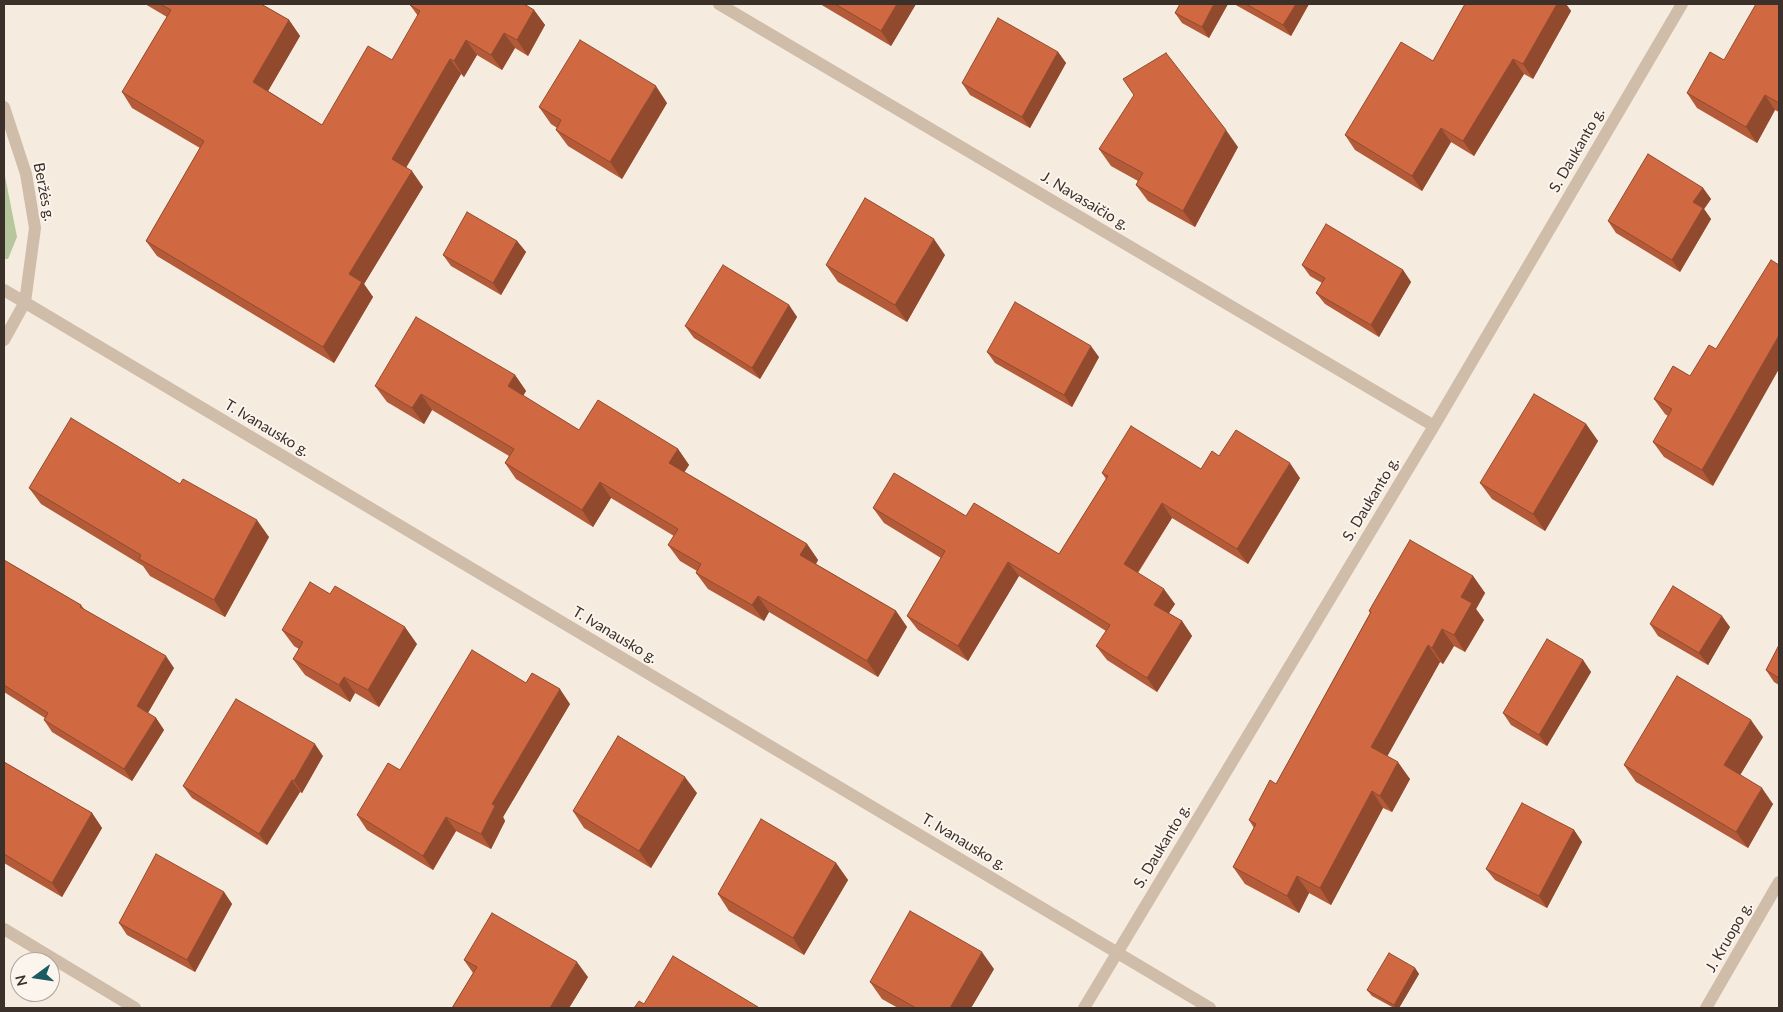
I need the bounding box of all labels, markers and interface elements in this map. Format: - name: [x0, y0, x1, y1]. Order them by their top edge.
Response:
- street label: S. Daukanto g.: [1545, 104, 1609, 196]
- street label: Beržės g.: [30, 161, 58, 223]
- street label: J. Navasaičio g.: [1038, 168, 1132, 234]
- street label: T. Ivanausko g.: [221, 396, 313, 460]
- street label: S. Daukanto g.: [1339, 454, 1403, 544]
- street label: T. Ivanausko g.: [569, 603, 661, 667]
- street label: S. Daukanto g.: [1130, 801, 1194, 891]
- street label: T. Ivanausko g.: [918, 810, 1010, 874]
- street label: J. Kruopo g.: [1702, 899, 1756, 975]
- north arrow: [10, 952, 60, 1002]
- text: N: [11, 973, 30, 988]

